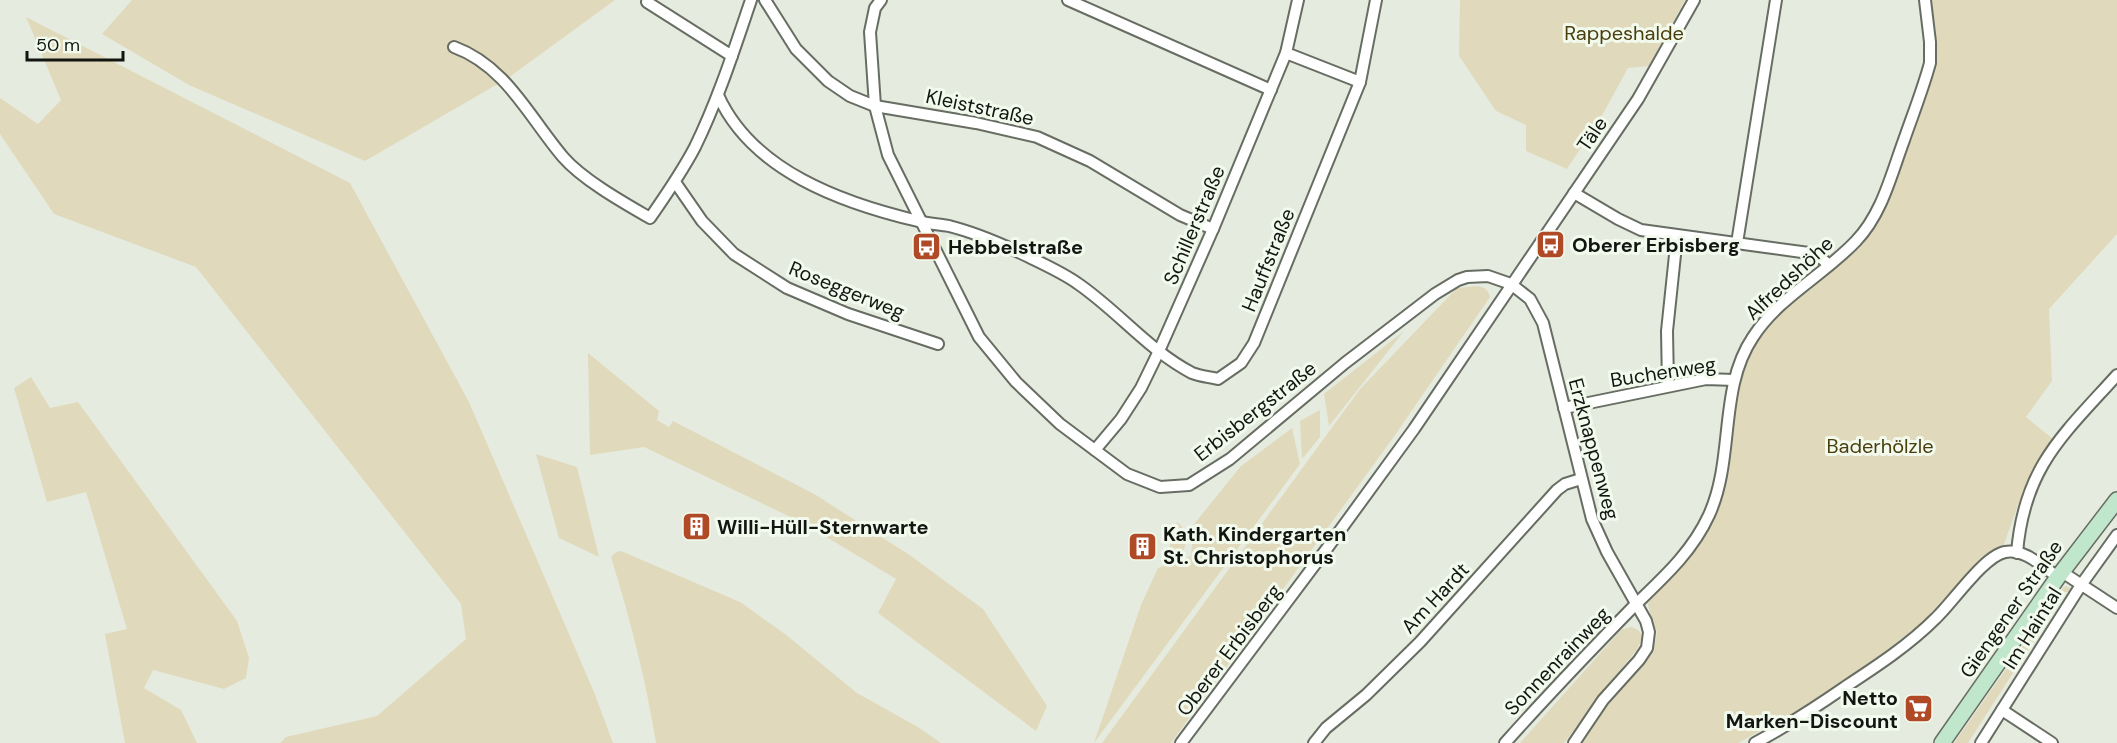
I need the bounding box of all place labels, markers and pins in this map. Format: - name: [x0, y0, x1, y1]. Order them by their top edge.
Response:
- bus stop icon: Oberer Erbisberg: [1535, 229, 1567, 261]
- bus stop icon: Hebbelstraße: [911, 231, 943, 263]
- place label: Oberer Erbisberg: [1572, 232, 1740, 258]
- place label: Hebbelstraße: [948, 234, 1083, 260]
- building icon: Willi-Hüll-Sternwarte: [680, 511, 712, 543]
- place label: Willi-Hüll-Sternwarte: [717, 514, 929, 540]
- place label: Kath. Kindergarten St. Christophorus: [1163, 521, 1346, 570]
- building icon: Kath. Kindergarten St. Christophorus: [1126, 530, 1158, 562]
- place label: Netto Marken-Discount: [1726, 685, 1898, 734]
- supermarket icon: Netto Marken-Discount: [1903, 693, 1935, 725]

